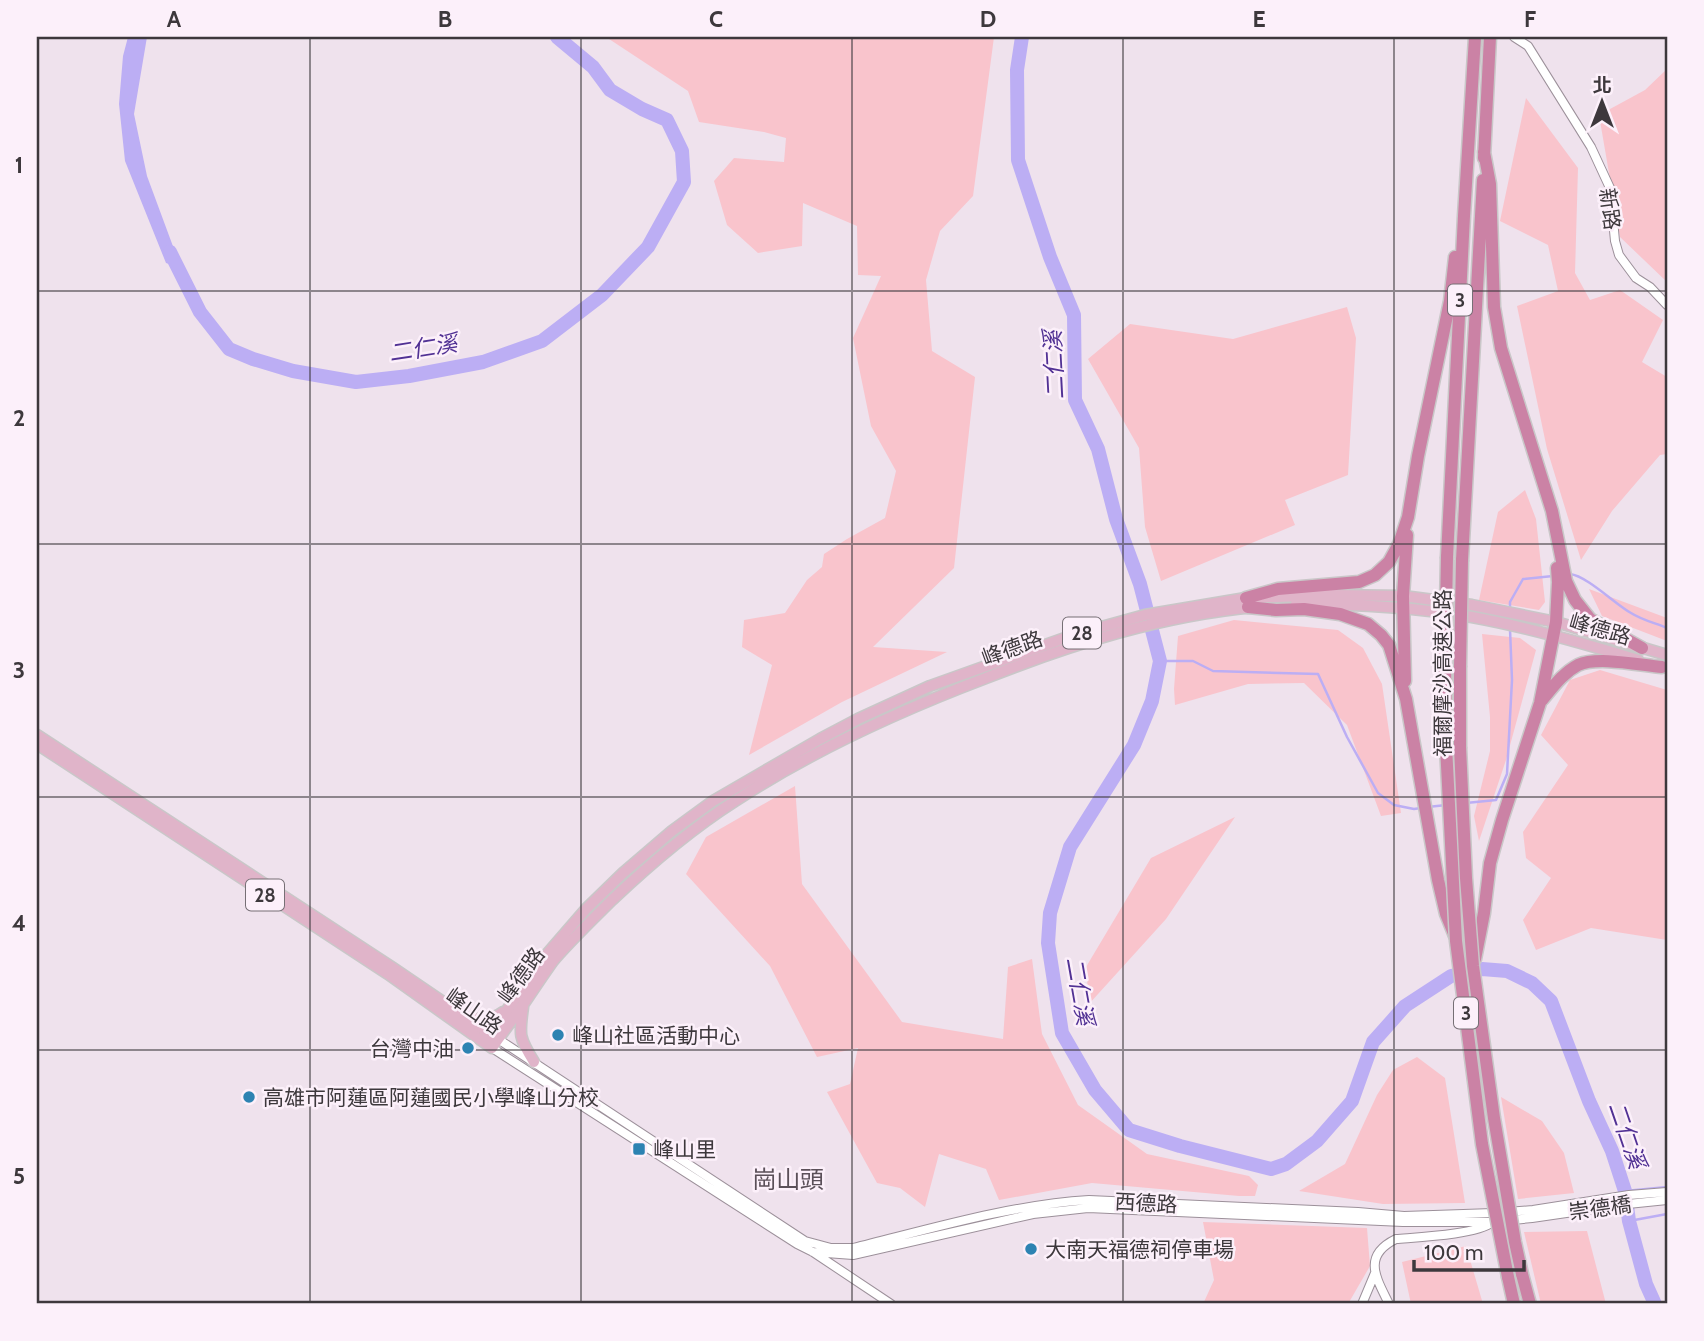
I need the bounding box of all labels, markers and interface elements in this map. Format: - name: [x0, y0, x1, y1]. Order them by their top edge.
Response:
- text: A: [167, 5, 182, 33]
- text: B: [438, 5, 452, 33]
- text: C: [709, 5, 723, 33]
- text: D: [980, 5, 996, 33]
- text: E: [1252, 5, 1266, 33]
- text: F: [1524, 5, 1536, 33]
- north arrow: [1568, 66, 1638, 136]
- text: 北: [1592, 74, 1612, 97]
- text: 1: [15, 151, 23, 179]
- street label: 新路: [1595, 186, 1625, 232]
- road number: 3: [1448, 284, 1472, 316]
- water label: 二仁溪: [1038, 327, 1070, 400]
- water label: 二仁溪: [387, 328, 462, 367]
- text: 2: [13, 404, 25, 432]
- street label: 福爾摩沙高速公路: [1430, 589, 1455, 757]
- street label: 峰德路: [1566, 608, 1634, 650]
- road number: 28: [1063, 618, 1101, 648]
- street label: 峰德路: [978, 625, 1046, 671]
- text: 3: [13, 656, 25, 684]
- road number: 28: [246, 880, 284, 911]
- text: 4: [12, 909, 26, 937]
- street label: 峰德路: [492, 942, 550, 1008]
- water label: 二仁溪: [1060, 955, 1100, 1030]
- street label: 峰山路: [441, 983, 507, 1039]
- road number: 3: [1454, 998, 1478, 1028]
- place label: 峰山社區活動中心: [572, 1023, 740, 1048]
- marker: 峰山社區活動中心: [550, 1027, 566, 1043]
- place label: 台灣中油: [370, 1036, 454, 1061]
- marker: 台灣中油: [460, 1040, 476, 1056]
- place label: 高雄市阿蓮區阿蓮國民小學峰山分校: [263, 1085, 599, 1110]
- marker: 高雄市阿蓮區阿蓮國民小學峰山分校: [241, 1089, 257, 1105]
- water label: 二仁溪: [1603, 1098, 1652, 1175]
- place label: 峰山里: [653, 1137, 716, 1162]
- marker: 峰山里: [631, 1141, 647, 1157]
- text: 5: [13, 1162, 25, 1190]
- district label: 崗山頭: [752, 1165, 824, 1194]
- street label: 西德路: [1114, 1189, 1178, 1217]
- street label: 崇德橋: [1567, 1191, 1633, 1225]
- scale bar: [1414, 1229, 1524, 1273]
- place label: 大南天福德祠停車場: [1045, 1237, 1234, 1262]
- text: 100 m: [1424, 1240, 1483, 1265]
- marker: 大南天福德祠停車場: [1023, 1241, 1039, 1257]

